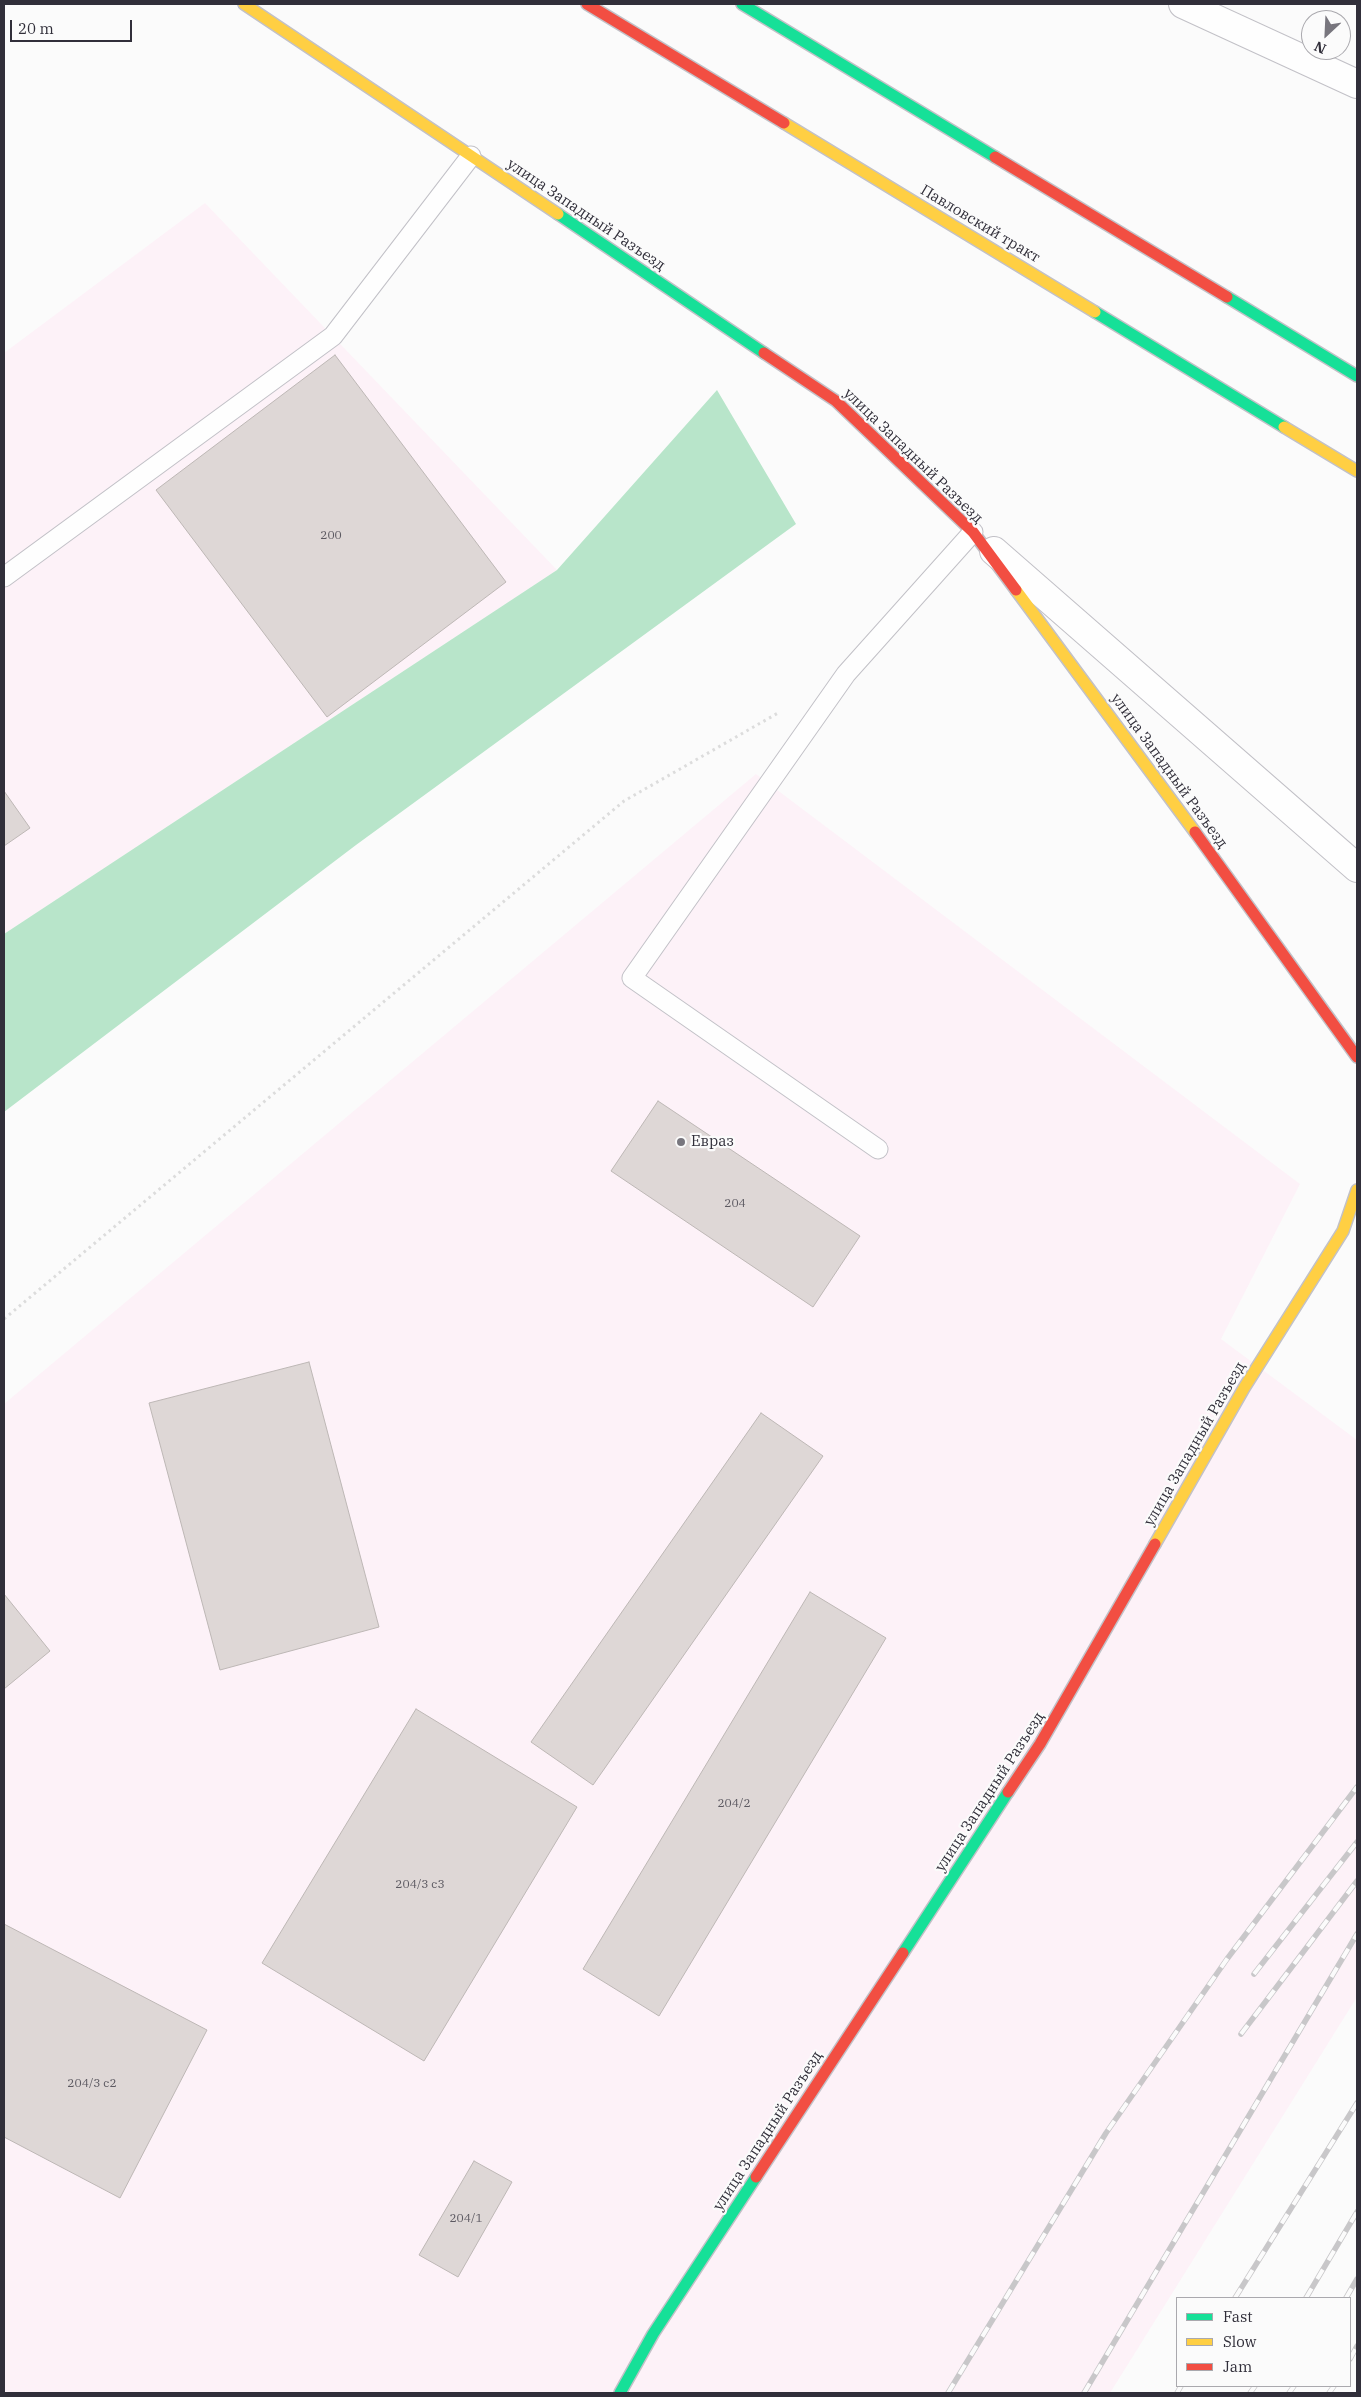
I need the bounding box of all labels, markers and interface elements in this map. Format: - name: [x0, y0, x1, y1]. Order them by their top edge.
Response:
- scale bar: [12, 10, 135, 42]
- north arrow: [1301, 10, 1351, 60]
- text: 20 m: [18, 19, 54, 38]
- text: N: [1311, 37, 1329, 58]
- street label: улица Западный Разъезд: [503, 155, 669, 275]
- street label: Павловский тракт: [917, 181, 1043, 267]
- street label: улица Западный Разъезд: [840, 385, 986, 527]
- house number: 200: [320, 529, 342, 543]
- street label: улица Западный Разъезд: [1107, 690, 1231, 852]
- place label: Евраз: [691, 1133, 734, 1151]
- marker: Евраз: [675, 1136, 687, 1148]
- house number: 204: [724, 1197, 746, 1211]
- street label: улица Западный Разъезд: [1140, 1359, 1250, 1529]
- street label: улица Западный Разъезд: [932, 1709, 1048, 1875]
- house number: 204/2: [717, 1797, 751, 1811]
- house number: 204/3 с3: [395, 1878, 445, 1892]
- street label: улица Западный Разъезд: [710, 2048, 826, 2214]
- house number: 204/3 с2: [67, 2077, 117, 2091]
- house number: 204/1: [449, 2212, 483, 2226]
- legend: [1176, 2297, 1351, 2387]
- text: Fast: [1223, 2307, 1253, 2326]
- text: Slow: [1223, 2332, 1256, 2351]
- text: Jam: [1223, 2357, 1252, 2376]

